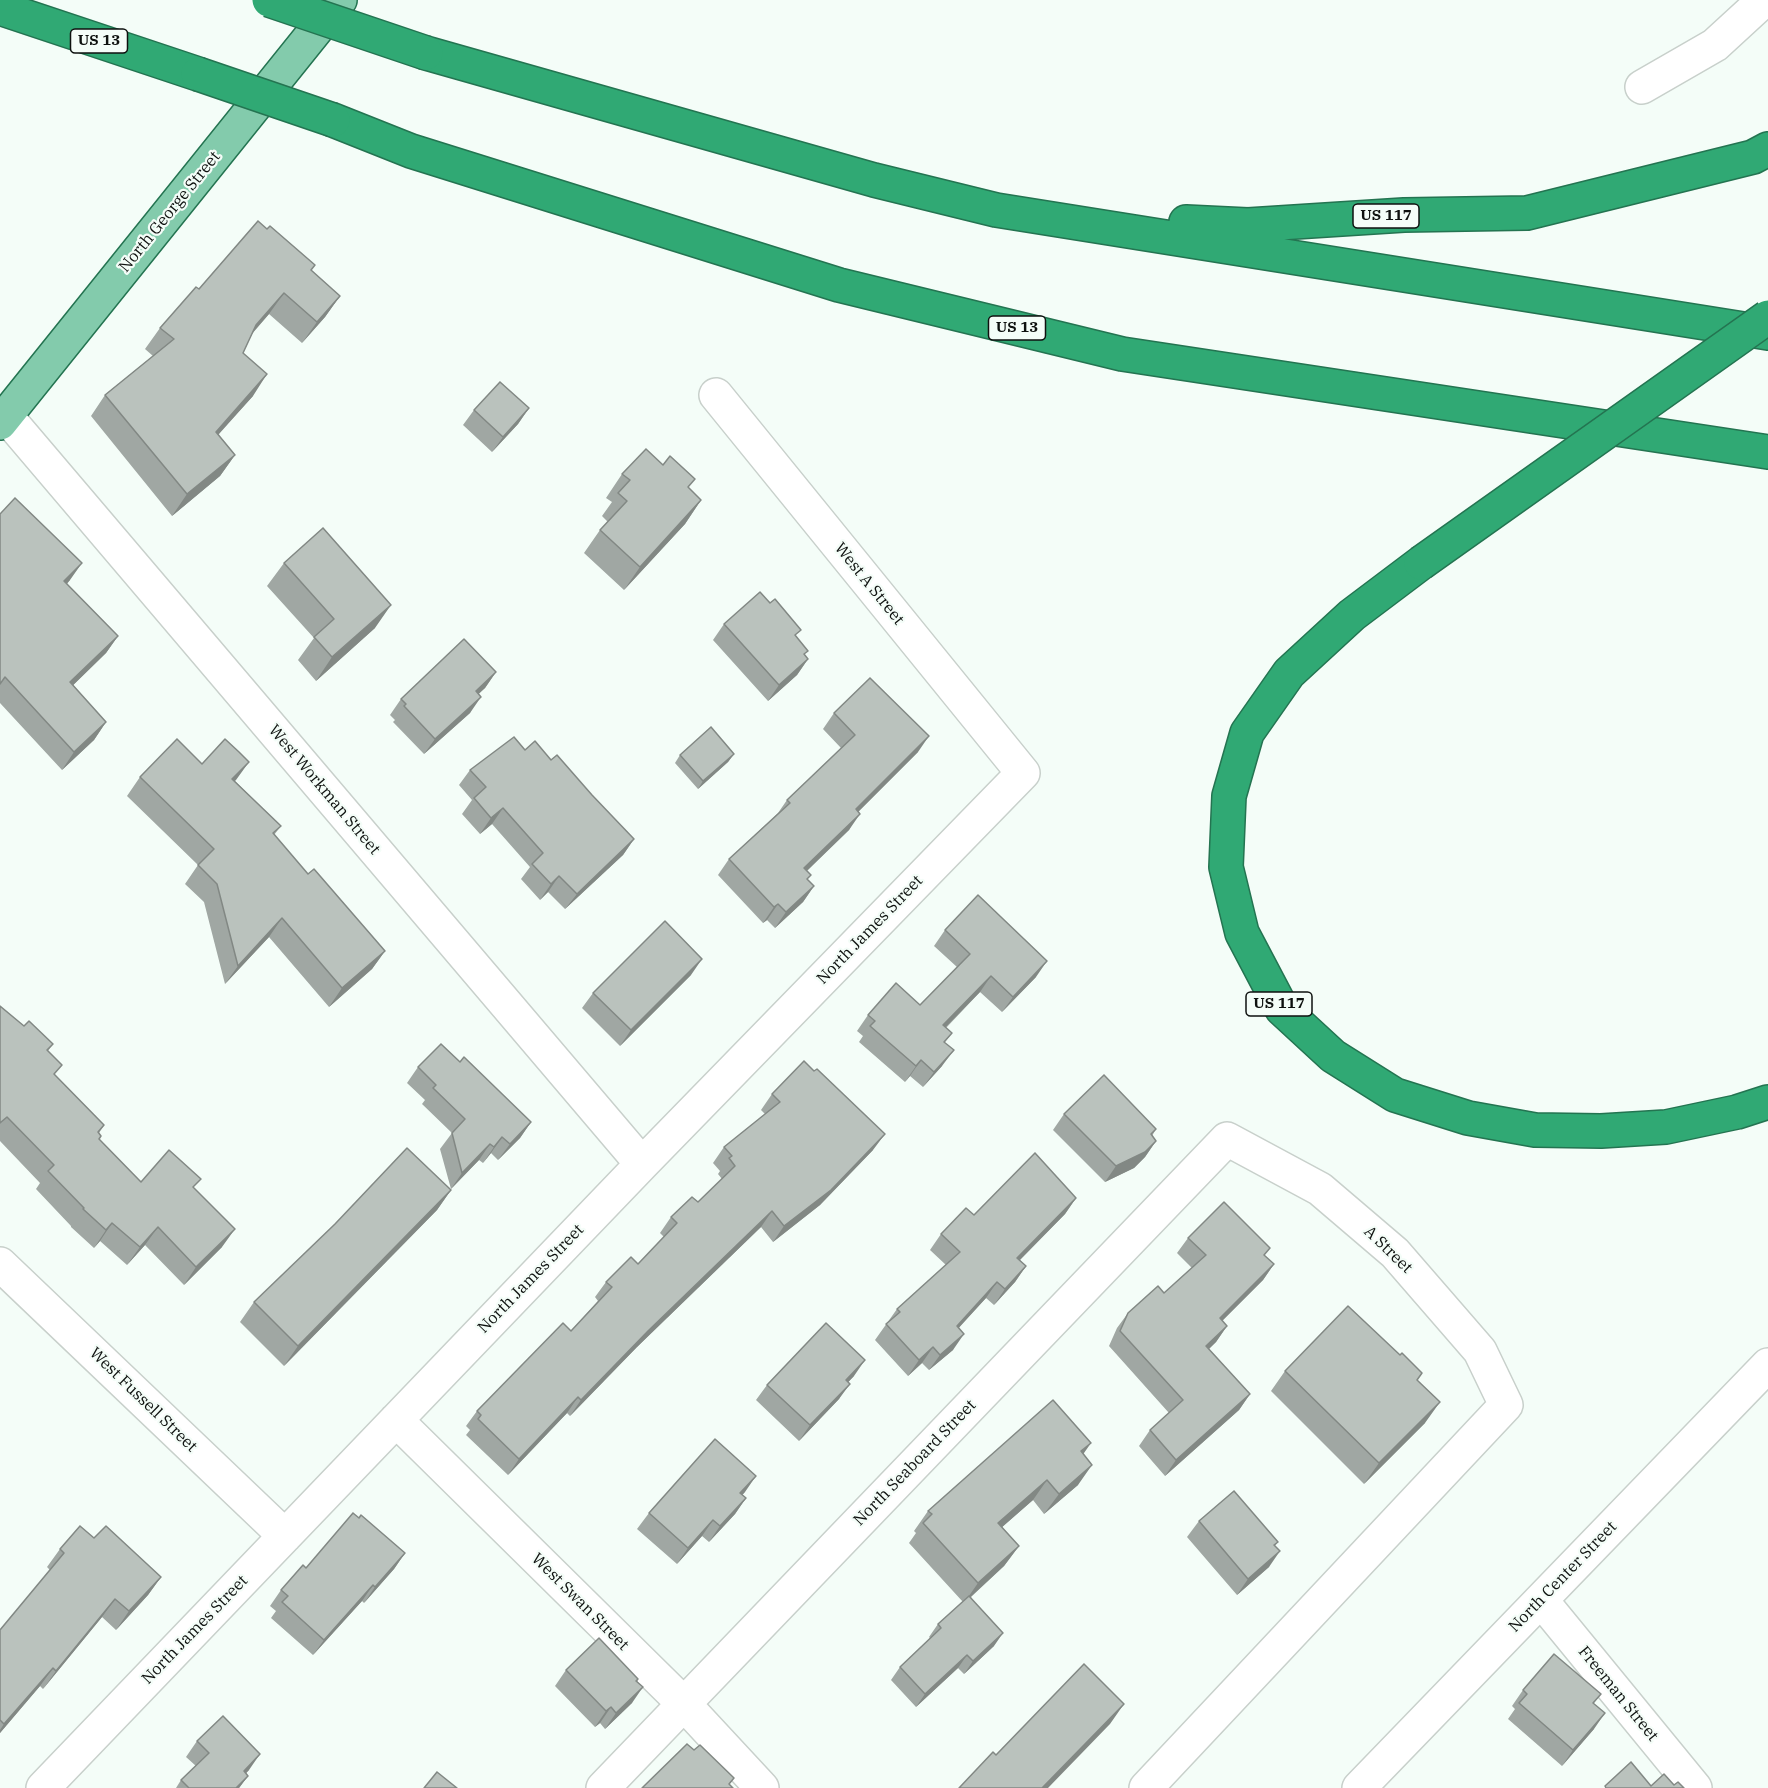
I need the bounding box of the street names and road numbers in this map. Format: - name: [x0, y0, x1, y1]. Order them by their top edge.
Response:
- road number: US 13: [70, 29, 128, 53]
- street label: North George Street: [115, 148, 225, 276]
- road number: US 117: [1353, 204, 1419, 228]
- road number: US 13: [988, 316, 1046, 340]
- street label: West A Street: [830, 539, 908, 629]
- street label: West Workman Street: [264, 721, 384, 859]
- street label: North James Street: [813, 871, 927, 989]
- road number: US 117: [1246, 992, 1312, 1016]
- street label: North James Street: [474, 1220, 588, 1338]
- street label: A Street: [1360, 1222, 1416, 1278]
- street label: West Fussell Street: [85, 1344, 201, 1456]
- street label: North Seaboard Street: [850, 1396, 980, 1530]
- street label: North Center Street: [1505, 1517, 1621, 1637]
- street label: West Swan Street: [527, 1549, 633, 1655]
- street label: North James Street: [138, 1571, 252, 1689]
- street label: Freeman Street: [1574, 1643, 1662, 1745]

